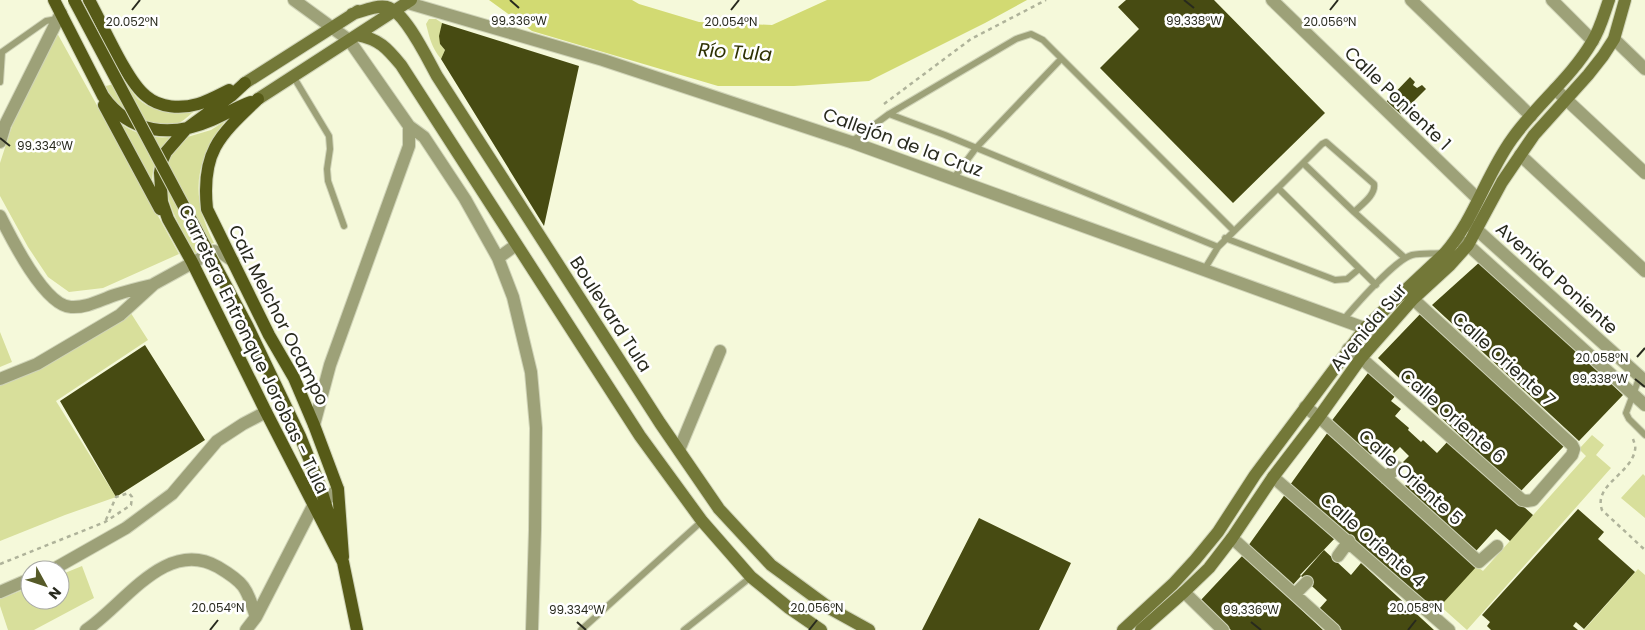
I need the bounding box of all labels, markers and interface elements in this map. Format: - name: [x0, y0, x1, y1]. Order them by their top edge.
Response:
- text: 99.336°W: [491, 12, 547, 29]
- text: 99.338°W: [1166, 12, 1222, 29]
- text: 20.052°N: [106, 13, 158, 30]
- text: 20.054°N: [705, 13, 757, 30]
- text: 20.056°N: [1303, 13, 1357, 30]
- water label: Río Tula: [697, 36, 773, 68]
- street label: Calle Poniente 1: [1339, 40, 1457, 156]
- street label: Callejón de la Cruz: [820, 101, 986, 183]
- text: 99.334°W: [17, 137, 73, 154]
- street label: Carretera Entronque Jorobas - Tula: [173, 200, 335, 498]
- street label: Avenida Poniente: [1490, 216, 1624, 340]
- street label: Calz Melchor Ocampo: [223, 220, 335, 410]
- street label: Boulevard Tula: [564, 251, 658, 377]
- street label: Avenida Sur: [1324, 278, 1412, 376]
- street label: Calle Oriente 7: [1447, 306, 1561, 412]
- text: 20.058°N: [1576, 349, 1628, 366]
- street label: Calle Oriente 6: [1395, 363, 1511, 469]
- text: 99.338°W: [1572, 370, 1628, 387]
- street label: Calle Oriente 5: [1353, 423, 1469, 531]
- street label: Calle Oriente 4: [1315, 487, 1431, 593]
- north arrow: [20, 560, 70, 610]
- text: N: [44, 583, 66, 604]
- text: 20.054°N: [192, 599, 244, 616]
- text: 20.056°N: [790, 599, 844, 616]
- text: 20.058°N: [1390, 599, 1442, 616]
- text: 99.334°W: [549, 601, 605, 618]
- text: 99.336°W: [1223, 601, 1279, 618]

